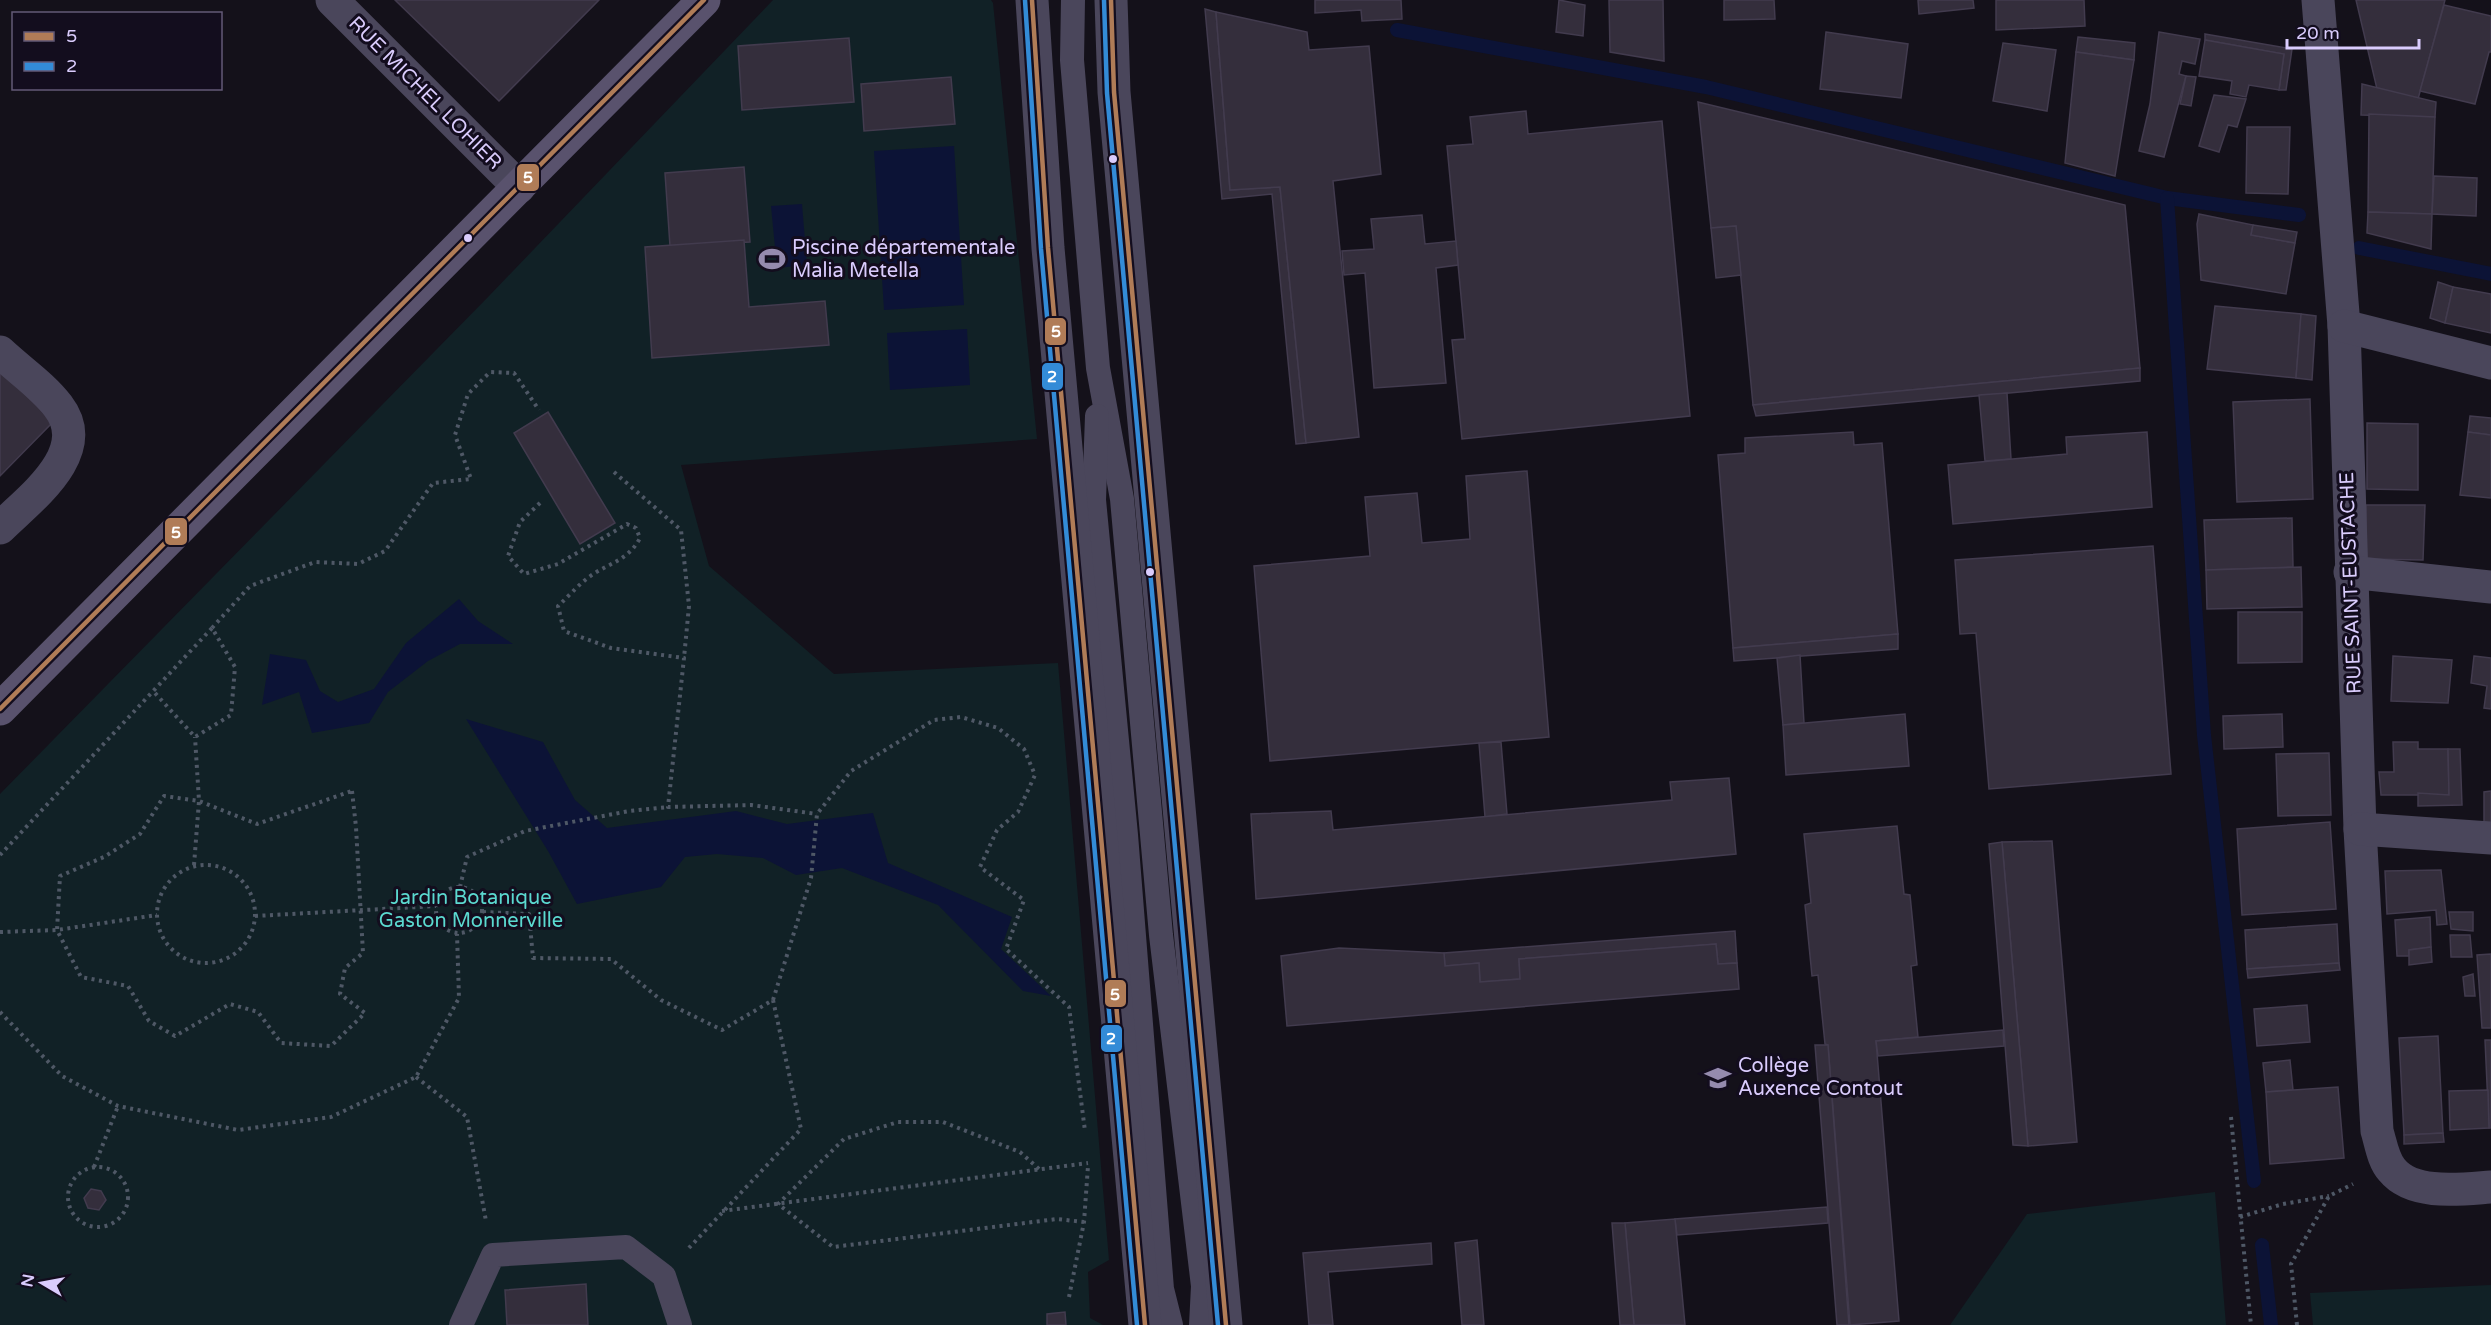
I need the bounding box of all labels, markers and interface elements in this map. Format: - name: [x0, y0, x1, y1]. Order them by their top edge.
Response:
- legend: [12, 12, 222, 90]
- street label: RUE MICHEL LOHIER: [344, 12, 506, 174]
- scale bar: [2287, 12, 2419, 50]
- text: 20 m: [2296, 22, 2340, 44]
- text: 5: [66, 25, 77, 47]
- text: 2: [66, 55, 77, 77]
- unlabelled marker: [1107, 153, 1119, 165]
- line badge: 5: [516, 163, 540, 192]
- text: 5: [523, 168, 533, 188]
- unlabelled marker: [462, 232, 474, 244]
- place label: Piscine départementale Malia Metella: [792, 236, 1015, 283]
- sports icon: Piscine départementale Malia Metella: [757, 244, 787, 274]
- line badge: 5: [1044, 317, 1067, 346]
- text: 5: [1051, 322, 1061, 342]
- line badge: 2: [1041, 362, 1064, 391]
- text: 2: [1047, 367, 1057, 387]
- street label: RUE SAINT-EUSTACHE: [2335, 472, 2367, 694]
- line badge: 5: [164, 517, 188, 546]
- text: 5: [171, 523, 181, 543]
- unlabelled marker: [1144, 566, 1156, 578]
- park label: Jardin Botanique Gaston Monnerville: [379, 886, 563, 933]
- line badge: 5: [1104, 979, 1127, 1008]
- text: 5: [1110, 985, 1120, 1005]
- line badge: 2: [1100, 1024, 1123, 1053]
- text: 2: [1106, 1029, 1116, 1049]
- place label: Collège Auxence Contout: [1738, 1054, 1903, 1101]
- school or university icon: Collège Auxence Contout: [1703, 1063, 1733, 1093]
- north arrow: [12, 1253, 72, 1313]
- text: N: [17, 1273, 39, 1289]

